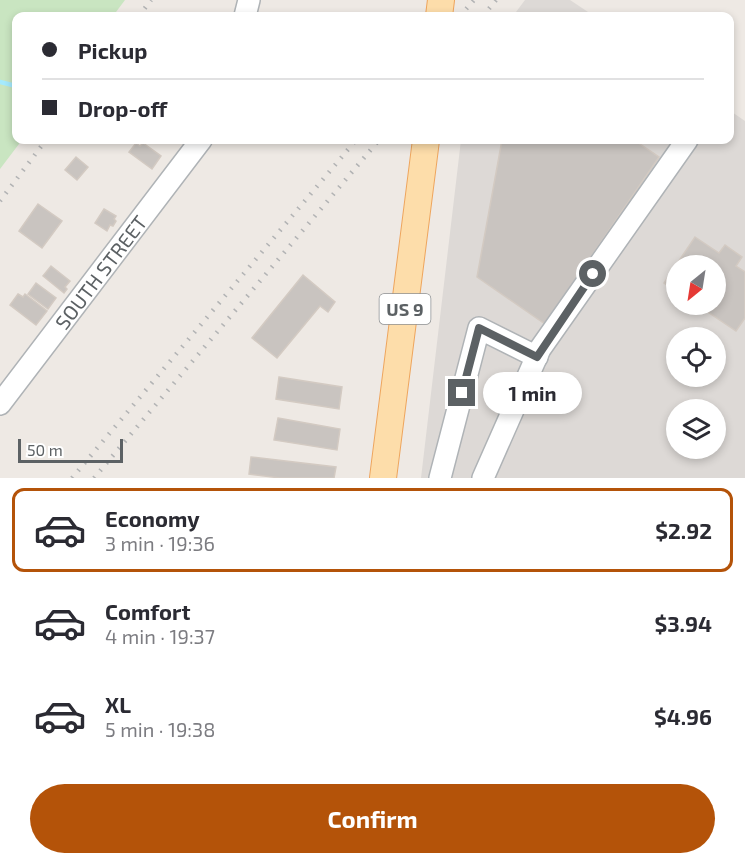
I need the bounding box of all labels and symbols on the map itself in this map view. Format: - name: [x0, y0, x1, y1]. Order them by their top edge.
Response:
- street label: SOUTH STREET: [50, 210, 152, 334]
- north arrow: [666, 255, 726, 315]
- route start: [579, 260, 606, 287]
- road number: US 9: [380, 294, 430, 324]
- callout: 1 min: [483, 372, 582, 414]
- route end: [448, 379, 475, 406]
- scale bar: [18, 436, 123, 463]

